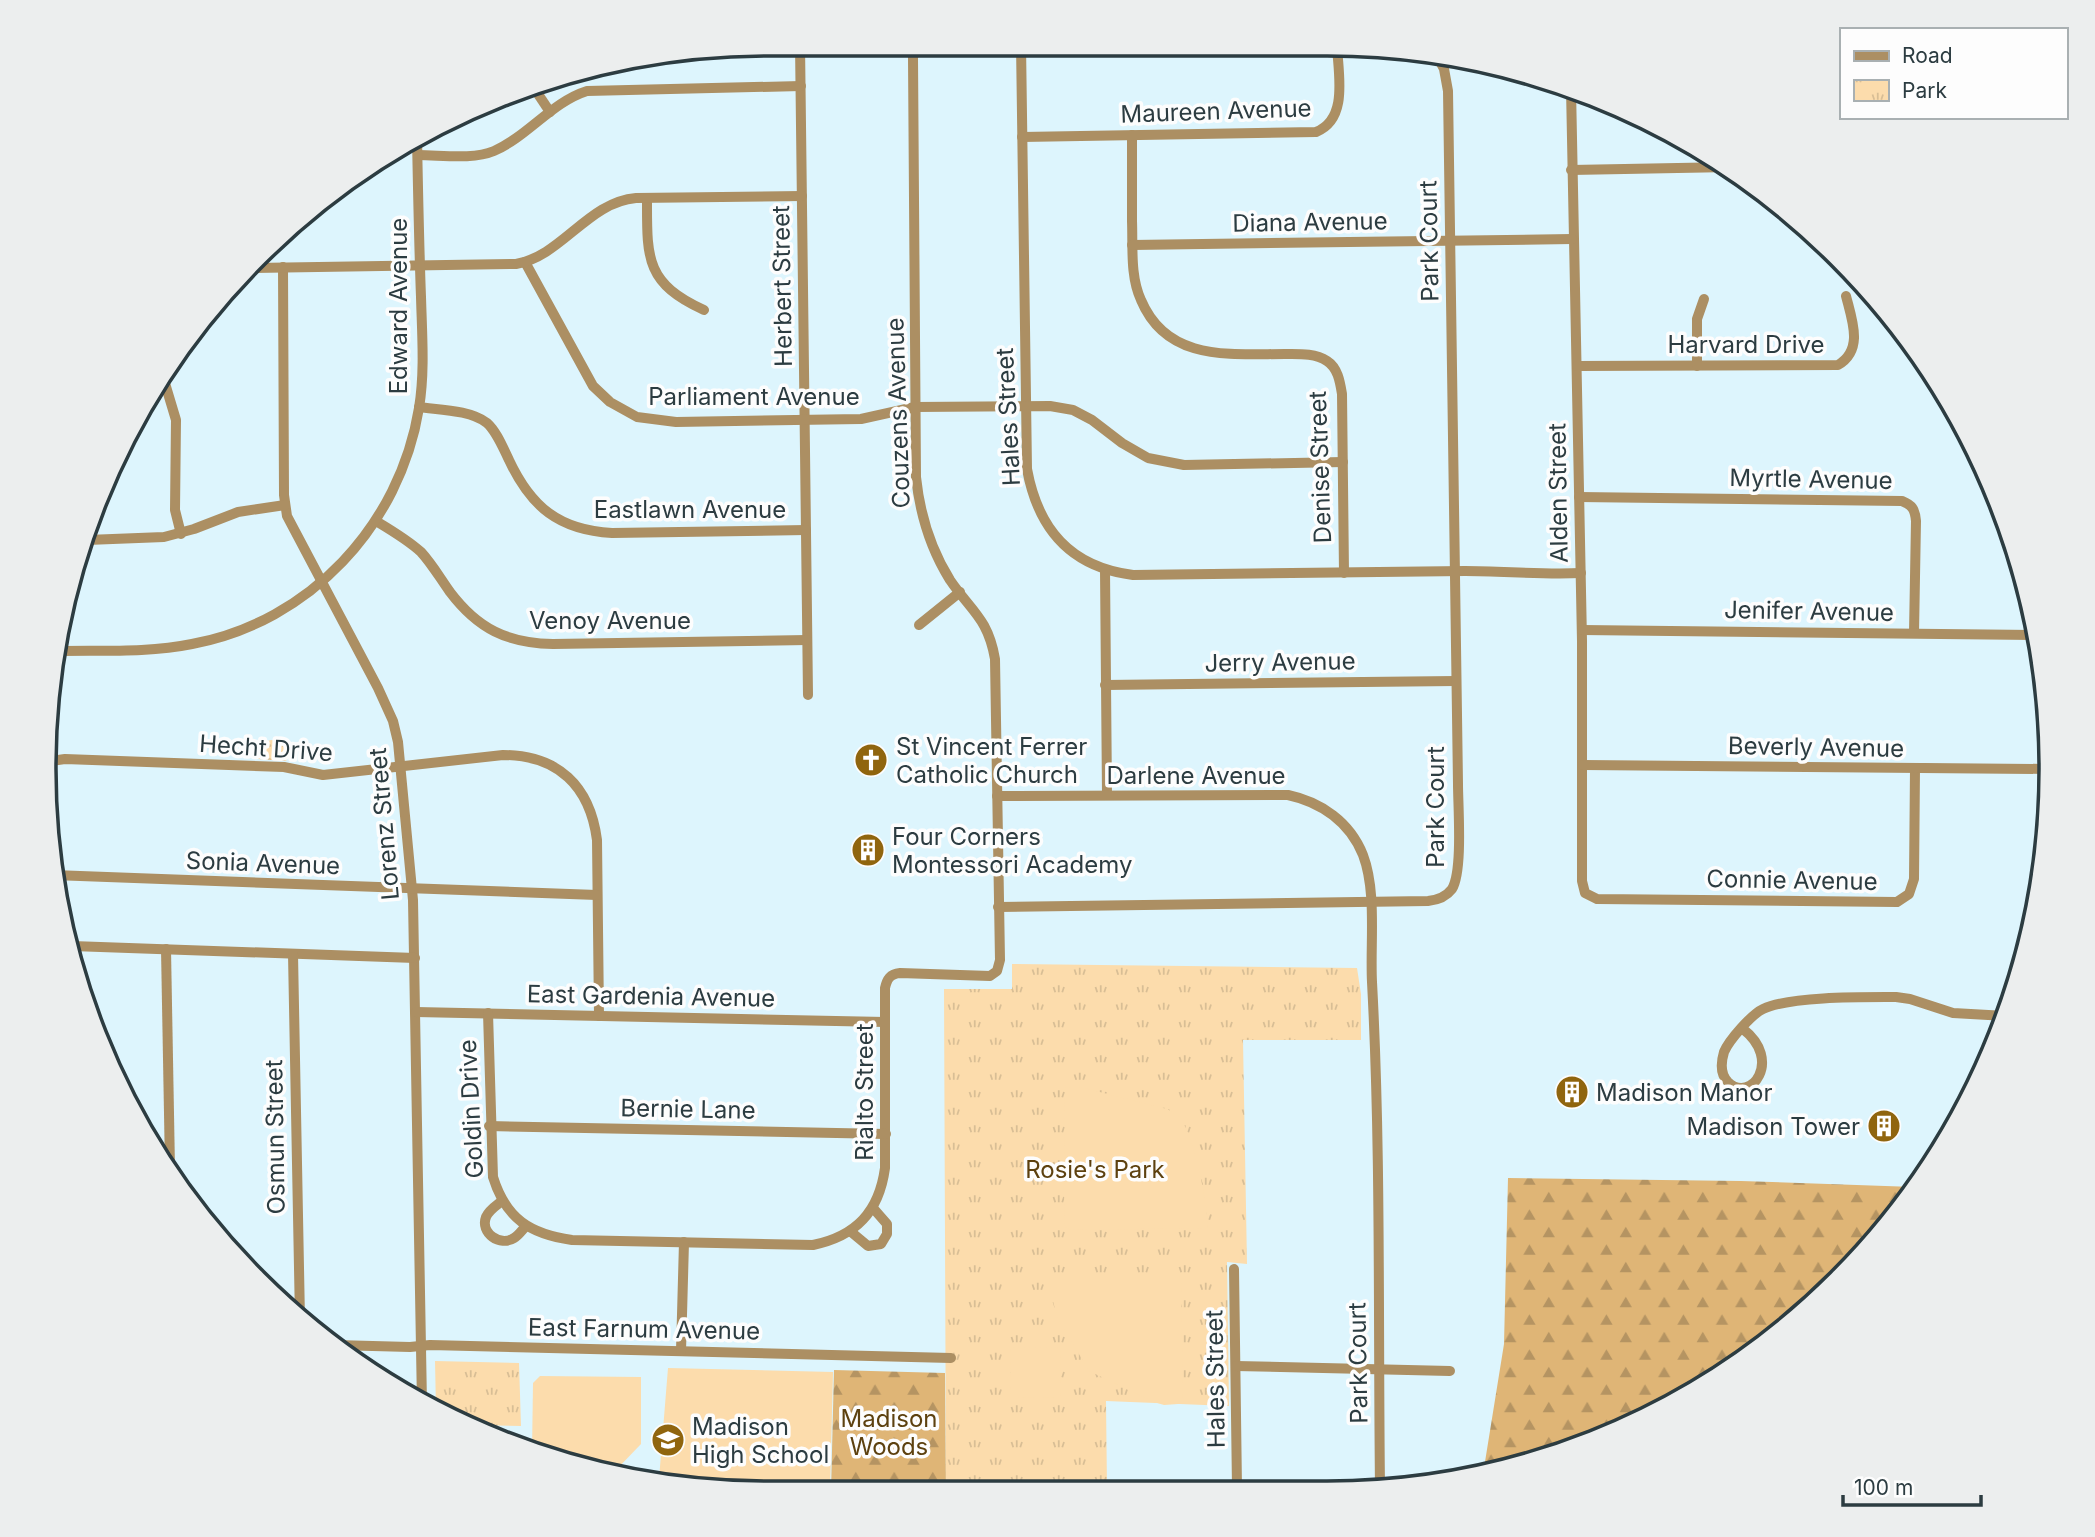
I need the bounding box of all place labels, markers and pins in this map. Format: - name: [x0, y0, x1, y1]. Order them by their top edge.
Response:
- place label: St Vincent Ferrer Catholic Church: [896, 732, 1087, 789]
- church icon: St Vincent Ferrer Catholic Church: [852, 741, 890, 779]
- place label: Four Corners Montessori Academy: [892, 822, 1132, 879]
- building icon: Four Corners Montessori Academy: [849, 831, 887, 869]
- building icon: Madison Manor: [1553, 1073, 1591, 1111]
- place label: Madison Manor: [1596, 1078, 1772, 1107]
- building icon: Madison Tower: [1865, 1107, 1903, 1145]
- place label: Madison Tower: [1687, 1112, 1860, 1141]
- place label: Madison High School: [692, 1412, 829, 1469]
- school or university icon: Madison High School: [649, 1421, 687, 1459]

